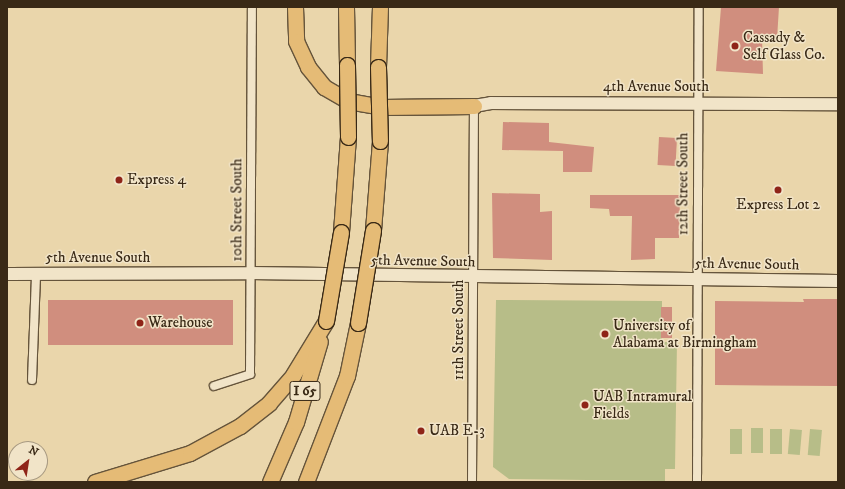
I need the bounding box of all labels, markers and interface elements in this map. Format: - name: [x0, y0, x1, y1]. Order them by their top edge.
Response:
- place label: Cassady & Self Glass Co.: [743, 28, 825, 63]
- marker: Cassady & Self Glass Co.: [730, 41, 740, 51]
- street label: 4th Avenue South: [603, 78, 709, 96]
- street label: 12th Street South: [674, 133, 692, 235]
- street label: 10th Street South: [228, 158, 246, 262]
- place label: Express 4: [127, 171, 186, 189]
- marker: Express 4: [114, 175, 124, 185]
- marker: Express Lot 2: [773, 185, 783, 195]
- place label: Express Lot 2: [736, 196, 820, 214]
- street label: 5th Avenue South: [46, 249, 150, 267]
- street label: 5th Avenue South: [370, 251, 476, 271]
- street label: 5th Avenue South: [694, 254, 800, 274]
- street label: 11th Street South: [450, 280, 468, 380]
- place label: Warehouse: [148, 314, 213, 332]
- place label: University of Alabama at Birmingham: [613, 316, 757, 351]
- marker: Warehouse: [135, 318, 145, 328]
- marker: University of Alabama at Birmingham: [600, 329, 610, 339]
- road number: I 65: [289, 379, 321, 403]
- place label: UAB Intramural Fields: [593, 387, 692, 422]
- marker: UAB Intramural Fields: [580, 400, 590, 410]
- place label: UAB E-3: [429, 422, 485, 440]
- marker: UAB E-3: [416, 426, 426, 436]
- north arrow: [8, 441, 48, 481]
- text: N: [26, 443, 41, 460]

